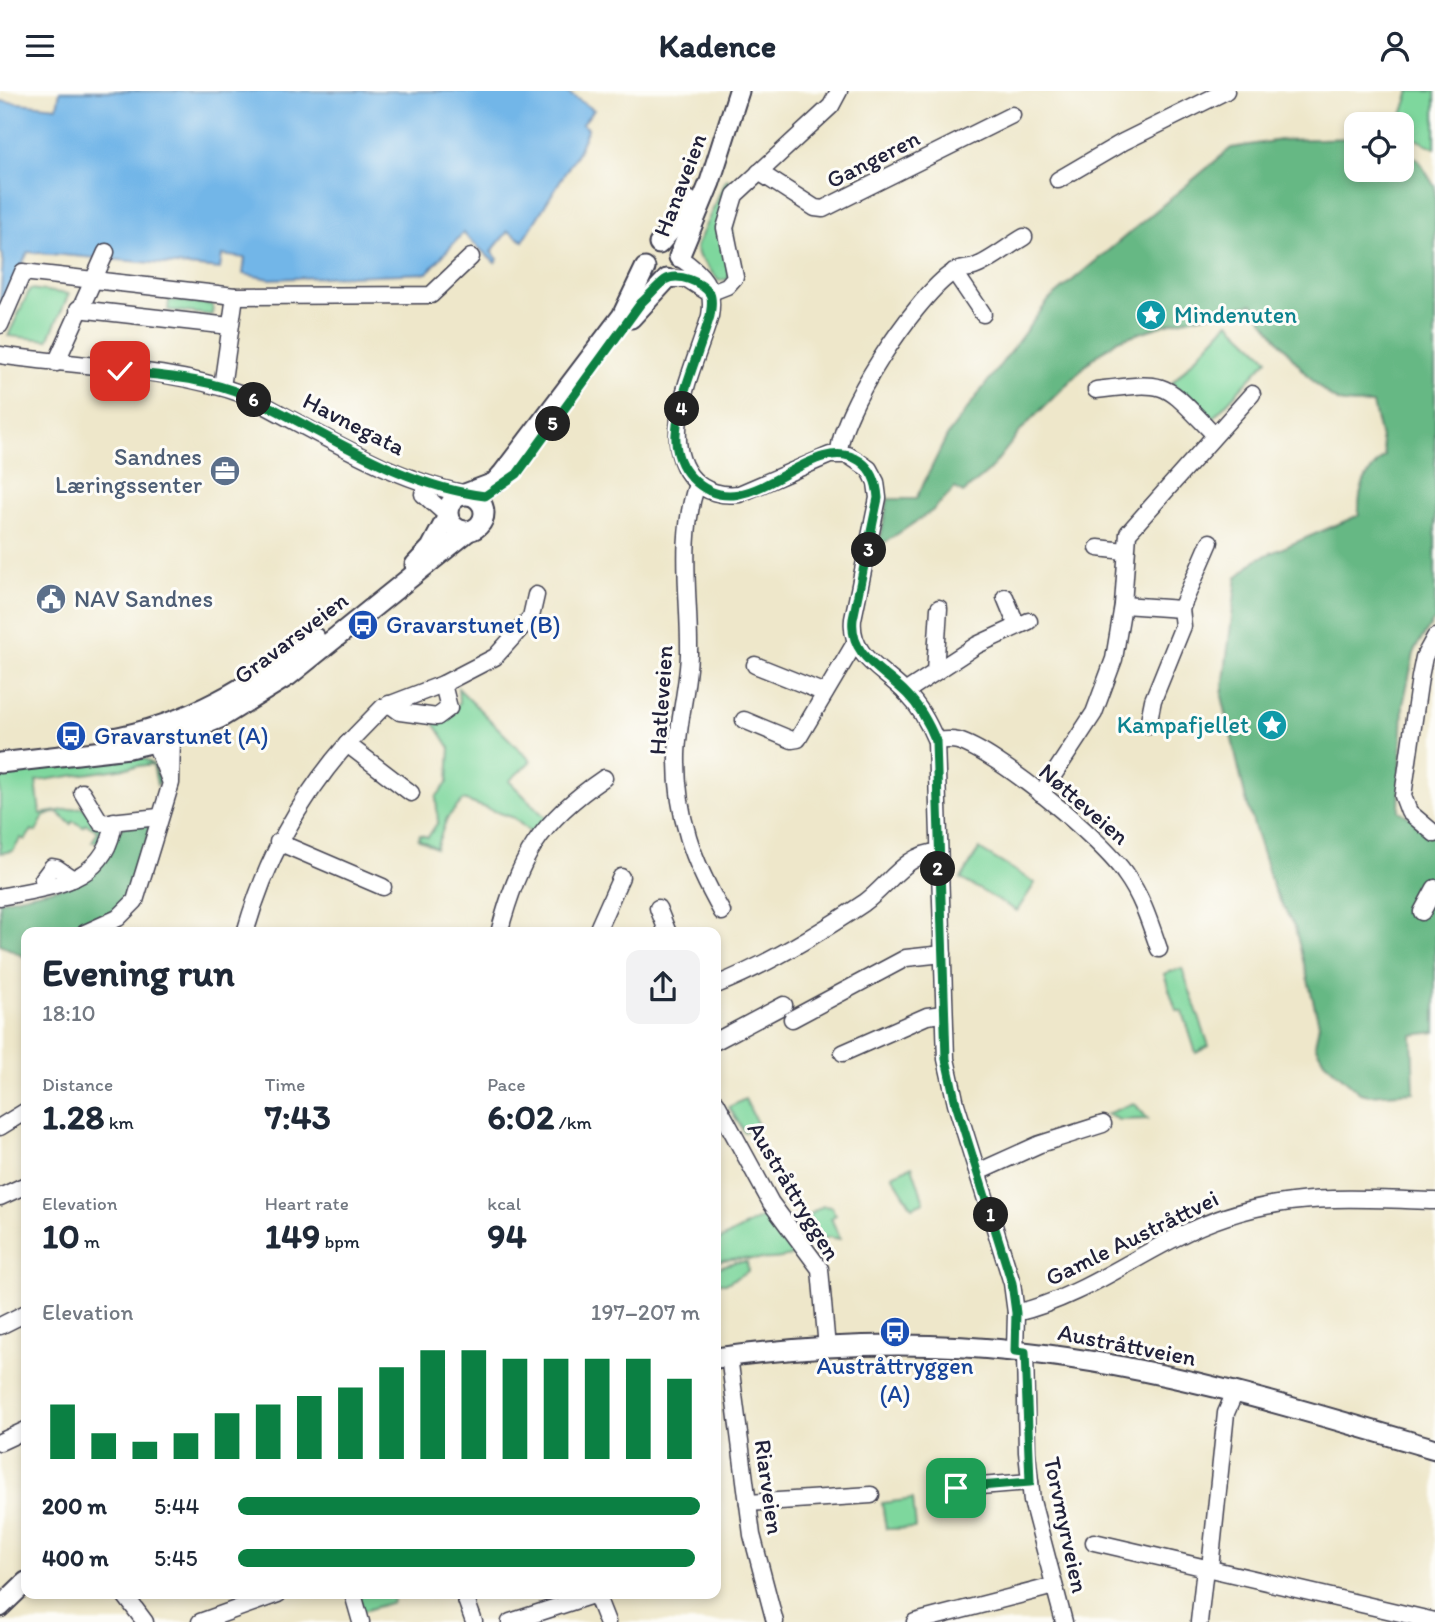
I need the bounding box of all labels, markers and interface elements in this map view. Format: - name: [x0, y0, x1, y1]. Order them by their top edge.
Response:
- icon: menu: [21, 27, 59, 65]
- text: Kadence: [659, 27, 776, 65]
- icon: person: [1376, 27, 1414, 65]
- map controls: [1344, 112, 1414, 182]
- button: locate: [1344, 112, 1414, 182]
- street label: Gangeren: [821, 123, 925, 194]
- street label: Hanaveien: [647, 129, 713, 241]
- place icon: Mindenuten: [1134, 298, 1168, 332]
- place label: Mindenuten: [1174, 300, 1297, 329]
- pin: [90, 341, 150, 401]
- icon: check: [101, 352, 139, 390]
- pin: 6: [236, 383, 272, 417]
- street label: Havnegata: [298, 386, 411, 462]
- text: 6: [248, 388, 259, 411]
- pin: 4: [664, 391, 700, 427]
- text: 4: [676, 397, 687, 420]
- pin: 5: [536, 407, 570, 441]
- text: 5: [548, 412, 557, 435]
- place label: Sandnes Læringssenter: [55, 442, 202, 499]
- office icon: Sandnes Læringssenter: [208, 454, 242, 488]
- pin: 3: [852, 533, 886, 567]
- text: 3: [863, 538, 874, 561]
- public building icon: NAV Sandnes: [34, 582, 68, 616]
- place label: NAV Sandnes: [74, 584, 213, 613]
- street label: Gravarsveien: [228, 585, 354, 690]
- bus stop icon: Gravarstunet (B): [346, 608, 380, 642]
- place label: Gravarstunet (B): [386, 610, 561, 639]
- street label: Hatleveien: [642, 644, 679, 756]
- place icon: Kampafjellet: [1255, 708, 1289, 742]
- place label: Kampafjellet: [1117, 710, 1249, 739]
- bus stop icon: Gravarstunet (A): [54, 719, 88, 753]
- place label: Gravarstunet (A): [94, 721, 269, 750]
- street label: Nøtteveien: [1033, 757, 1135, 851]
- pin: 2: [920, 851, 956, 887]
- text: 2: [933, 857, 943, 880]
- text: Evening run: [42, 950, 235, 996]
- button: share: [626, 950, 700, 1024]
- text: 18:10: [42, 999, 96, 1027]
- text: Distance: [42, 1073, 113, 1096]
- text: Time: [265, 1073, 305, 1096]
- text: Pace: [487, 1073, 525, 1096]
- text: 1.28: [42, 1096, 104, 1138]
- text: 7:43: [265, 1096, 331, 1138]
- text: 6:02: [487, 1096, 554, 1138]
- text: km: [104, 1111, 134, 1134]
- text: /km: [554, 1111, 592, 1134]
- street label: Austråttryggen: [742, 1116, 847, 1266]
- street label: Gamle Austråttvei: [1041, 1183, 1223, 1292]
- text: Elevation: [42, 1192, 118, 1215]
- text: Heart rate: [265, 1192, 349, 1215]
- text: kcal: [487, 1192, 521, 1215]
- pin: 1: [974, 1197, 1009, 1233]
- text: 1: [986, 1203, 995, 1226]
- text: 10: [42, 1215, 80, 1257]
- text: 149: [265, 1215, 320, 1257]
- text: 94: [487, 1215, 527, 1257]
- text: m: [80, 1230, 100, 1253]
- text: bpm: [320, 1230, 360, 1253]
- text: Elevation: [42, 1298, 133, 1326]
- text: 197–207 m: [591, 1298, 700, 1326]
- bus stop icon: Austråttryggen (A): [878, 1315, 912, 1349]
- street label: Austråttveien: [1055, 1317, 1199, 1372]
- place label: Austråttryggen (A): [817, 1351, 974, 1408]
- street label: Riarveien: [748, 1437, 791, 1537]
- street label: Torvmyrveien: [1038, 1454, 1095, 1596]
- pin: [926, 1458, 986, 1518]
- icon: arrive: [937, 1469, 975, 1507]
- text: 200 m: [42, 1492, 107, 1520]
- text: 5:44: [154, 1492, 199, 1520]
- text: 400 m: [42, 1544, 109, 1572]
- text: 5:45: [154, 1544, 198, 1572]

